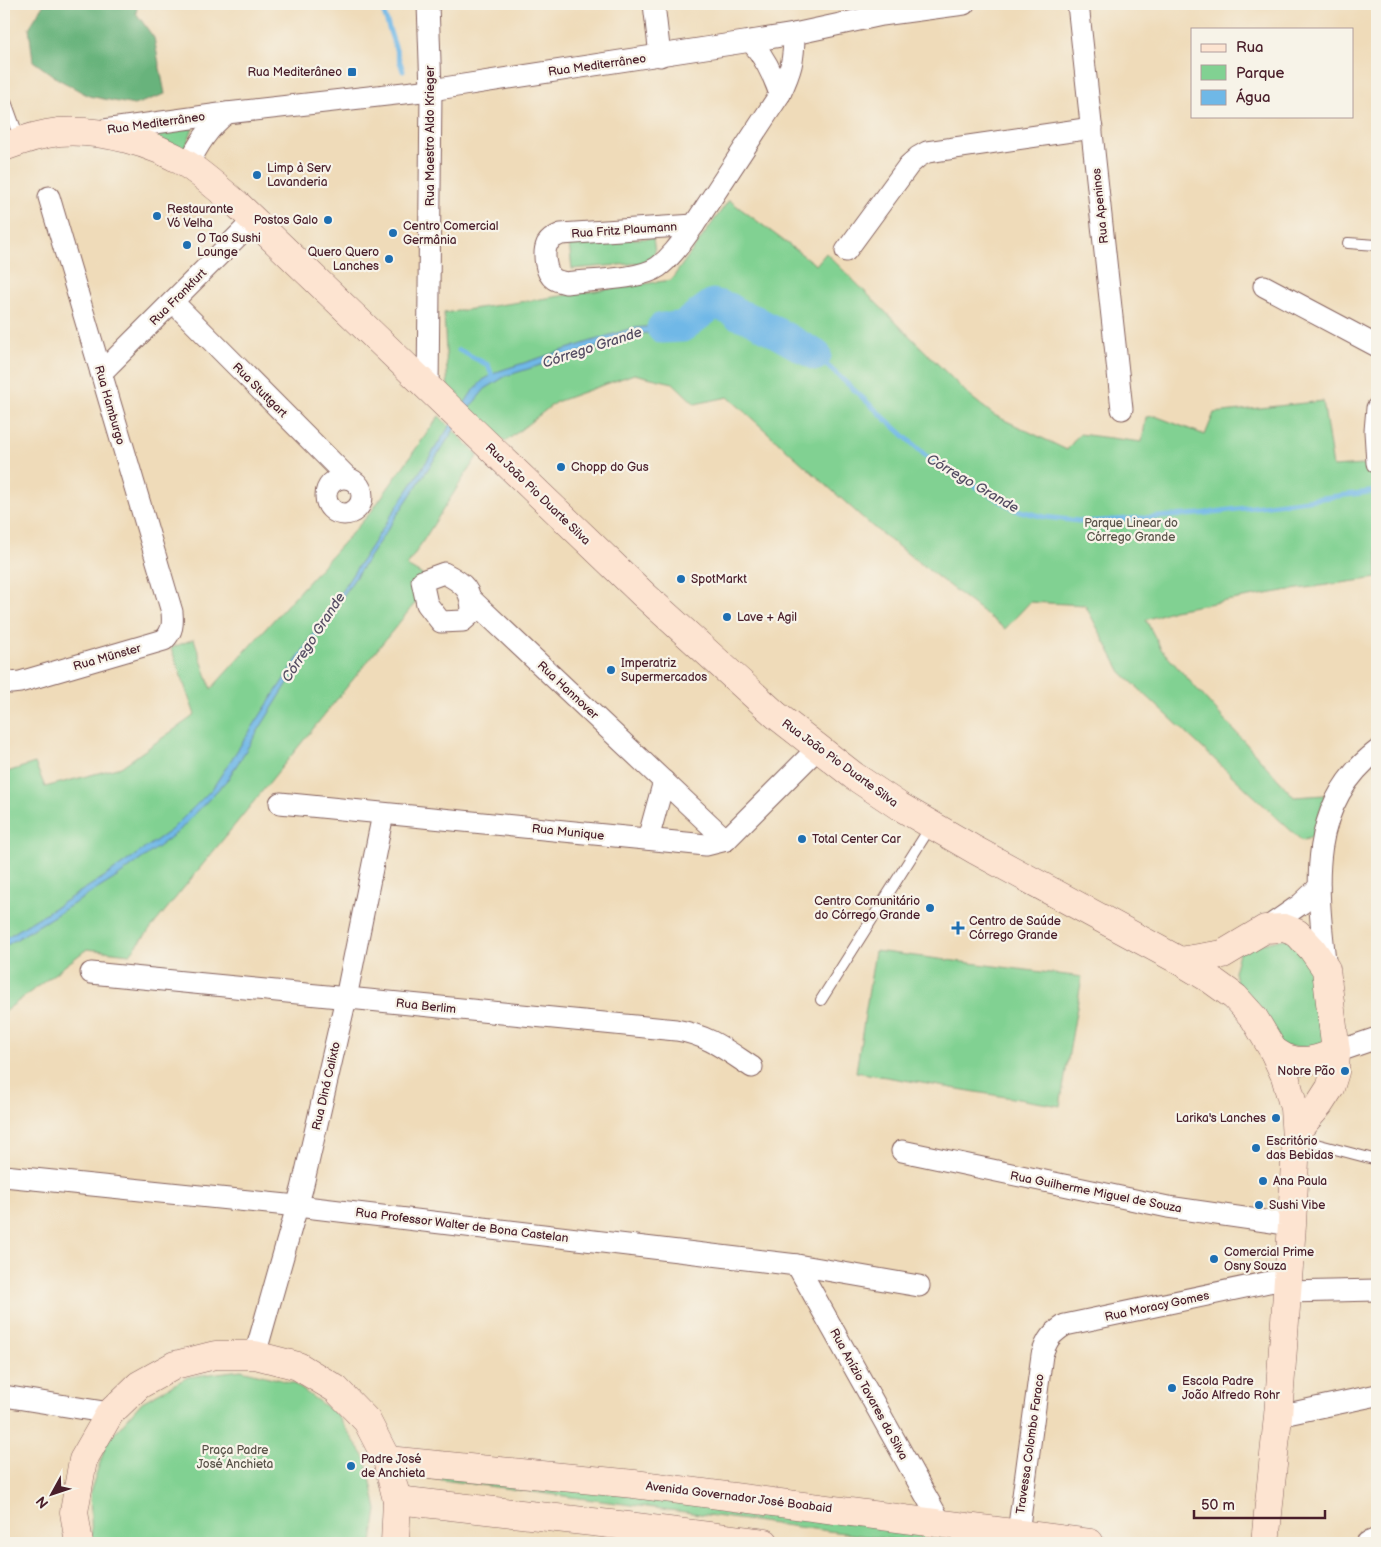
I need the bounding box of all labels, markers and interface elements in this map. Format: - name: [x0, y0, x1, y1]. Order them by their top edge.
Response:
- legend: [1191, 28, 1354, 118]
- text: Rua: [1236, 38, 1264, 57]
- street label: Rua Mediterrâneo: [547, 51, 647, 80]
- text: Parque: [1236, 64, 1285, 83]
- place label: Rua Mediterâneo: [248, 65, 342, 80]
- street label: Rua Maestro Aldo Krieger: [423, 65, 438, 206]
- marker: Rua Mediterâneo: [346, 66, 358, 78]
- text: Água: [1236, 88, 1271, 107]
- street label: Rua Mediterrâneo: [106, 109, 206, 138]
- place label: Limp à Serv Lavanderia: [267, 161, 331, 190]
- street label: Rua Apeninos: [1089, 167, 1112, 244]
- marker: Limp à Serv Lavanderia: [251, 169, 263, 181]
- place label: Restaurante Vó Velha: [167, 202, 233, 231]
- marker: Restaurante Vó Velha: [151, 210, 163, 222]
- place label: Postos Galo: [254, 213, 318, 228]
- marker: Postos Galo: [322, 214, 334, 226]
- place label: Centro Comercial Germânia: [403, 219, 498, 248]
- street label: Rua Fritz Plaumann: [571, 219, 678, 242]
- marker: Centro Comercial Germânia: [387, 227, 399, 239]
- place label: O Tao Sushi Lounge: [197, 231, 261, 260]
- marker: O Tao Sushi Lounge: [181, 239, 193, 251]
- place label: Quero Quero Lanches: [308, 245, 379, 274]
- marker: Quero Quero Lanches: [383, 253, 395, 265]
- street label: Rua Frankfurt: [147, 266, 210, 329]
- water label: Córrego Grande: [540, 323, 644, 372]
- street label: Rua Stuttgart: [229, 360, 290, 421]
- street label: Rua Hamburgo: [91, 364, 128, 447]
- street label: Rua João Pio Duarte Silva: [482, 440, 593, 549]
- water label: Córrego Grande: [924, 450, 1022, 517]
- place label: Chopp do Gus: [571, 460, 649, 475]
- marker: Chopp do Gus: [555, 461, 567, 473]
- park label: Parque Linear do Córrego Grande: [1084, 516, 1178, 545]
- place label: SpotMarkt: [691, 572, 747, 587]
- marker: SpotMarkt: [675, 573, 687, 585]
- water label: Córrego Grande: [278, 589, 349, 685]
- place label: Lave + Agil: [737, 610, 797, 625]
- marker: Lave + Agil: [721, 611, 733, 623]
- street label: Rua Münster: [72, 640, 143, 674]
- place label: Imperatriz Supermercados: [621, 656, 707, 685]
- street label: Rua Hannover: [534, 658, 602, 723]
- marker: Imperatriz Supermercados: [605, 664, 617, 676]
- street label: Rua João Pio Duarte Silva: [779, 716, 901, 811]
- street label: Rua Munique: [531, 821, 605, 844]
- place label: Total Center Car: [812, 832, 901, 847]
- marker: Total Center Car: [796, 833, 808, 845]
- place label: Centro Comunitário do Córrego Grande: [814, 894, 920, 923]
- marker: Centro Comunitário do Córrego Grande: [924, 902, 936, 914]
- place label: Centro de Saúde Córrego Grande: [969, 914, 1061, 943]
- marker: Centro de Saúde Córrego Grande: [951, 921, 965, 935]
- street label: Rua Berlim: [395, 996, 457, 1017]
- street label: Rua Diná Calixto: [309, 1040, 344, 1132]
- place label: Nobre Pão: [1277, 1064, 1335, 1079]
- marker: Nobre Pão: [1339, 1065, 1351, 1077]
- place label: Larika's Lanches: [1176, 1111, 1266, 1126]
- marker: Larika's Lanches: [1270, 1112, 1282, 1124]
- place label: Escritório das Bebidas: [1266, 1134, 1333, 1163]
- marker: Escritório das Bebidas: [1250, 1142, 1262, 1154]
- street label: Rua Guilherme Miguel de Souza: [1009, 1168, 1183, 1217]
- place label: Ana Paula: [1273, 1174, 1327, 1189]
- marker: Ana Paula: [1257, 1175, 1269, 1187]
- place label: Sushi Vibe: [1269, 1198, 1325, 1213]
- marker: Sushi Vibe: [1253, 1199, 1265, 1211]
- street label: Rua Professor Walter de Bona Castelan: [355, 1205, 570, 1246]
- place label: Comercial Prime Osny Souza: [1224, 1245, 1314, 1274]
- marker: Comercial Prime Osny Souza: [1208, 1253, 1220, 1265]
- street label: Rua Moracy Gomes: [1104, 1288, 1211, 1325]
- street label: Rua Anízio Tavares da Silva: [826, 1326, 911, 1463]
- street label: Travessa Colombo Faraco: [1013, 1373, 1048, 1515]
- place label: Escola Padre João Alfredo Rohr: [1182, 1374, 1281, 1403]
- marker: Escola Padre João Alfredo Rohr: [1166, 1382, 1178, 1394]
- park label: Praça Padre José Anchieta: [197, 1443, 273, 1472]
- place label: Padre José de Anchieta: [361, 1452, 426, 1481]
- marker: Padre José de Anchieta: [345, 1460, 357, 1472]
- north arrow: [28, 1470, 78, 1520]
- street label: Avenida Governador José Boabaid: [645, 1479, 833, 1516]
- scale bar: [1194, 1487, 1325, 1519]
- text: N: [33, 1493, 52, 1512]
- text: 50 m: [1201, 1496, 1235, 1515]

